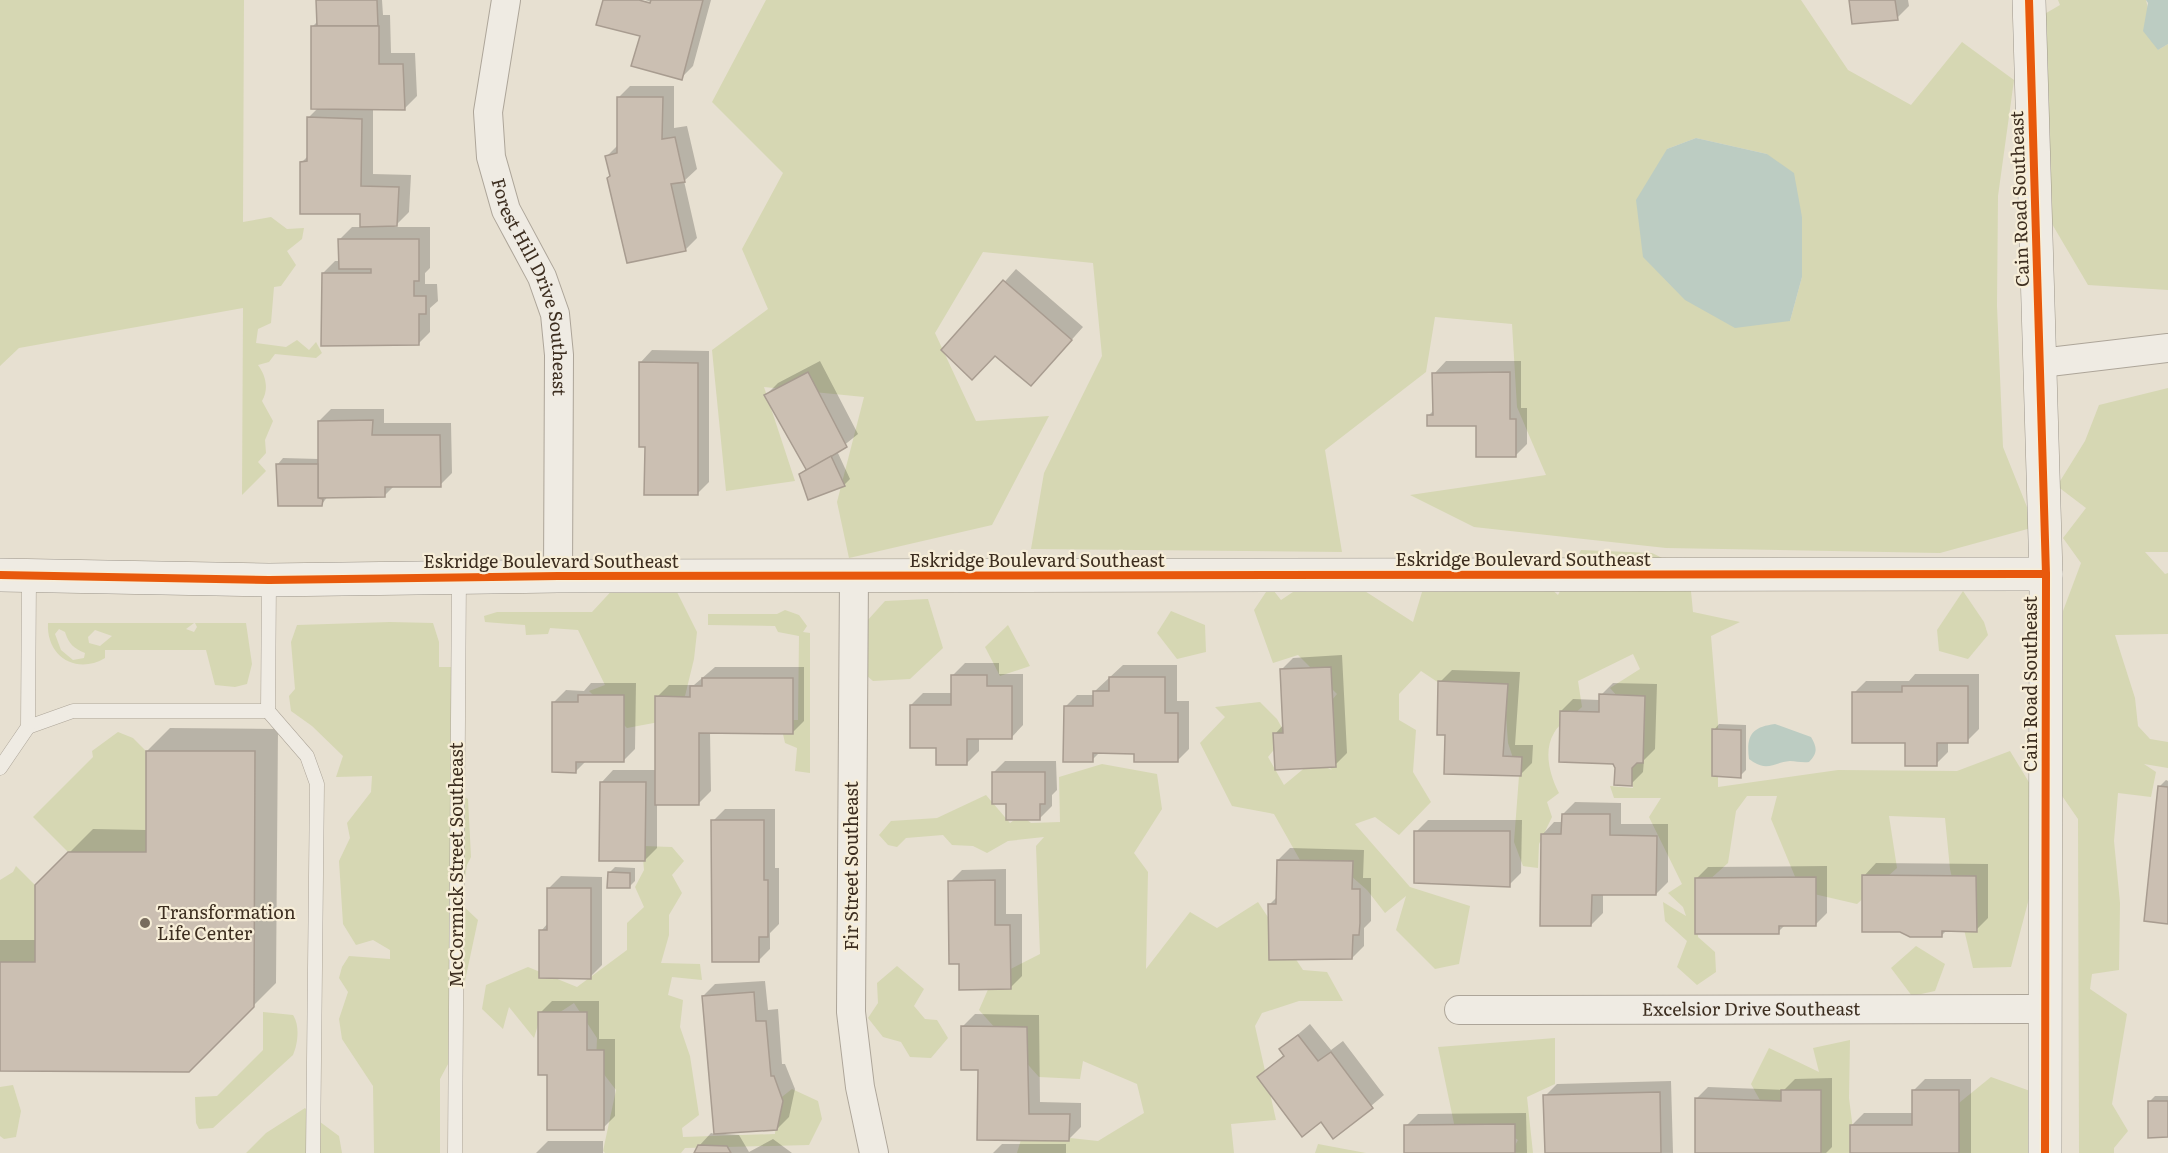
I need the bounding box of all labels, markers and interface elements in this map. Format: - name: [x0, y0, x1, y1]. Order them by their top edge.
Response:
- street label: Cain Road Southeast: [2002, 110, 2035, 288]
- street label: Forest Hill Drive Southeast: [486, 174, 574, 397]
- street label: Eskridge Boulevard Southeast: [1395, 545, 1651, 572]
- street label: Eskridge Boulevard Southeast: [909, 546, 1165, 573]
- street label: Eskridge Boulevard Southeast: [423, 547, 679, 574]
- street label: Cain Road Southeast: [2016, 595, 2043, 772]
- street label: McCormick Street Southeast: [442, 742, 469, 988]
- street label: Fir Street Southeast: [837, 781, 864, 951]
- place label: Transformation Life Center: [157, 898, 296, 946]
- marker: Transformation Life Center: [138, 916, 152, 930]
- street label: Excelsior Drive Southeast: [1642, 994, 1861, 1022]

